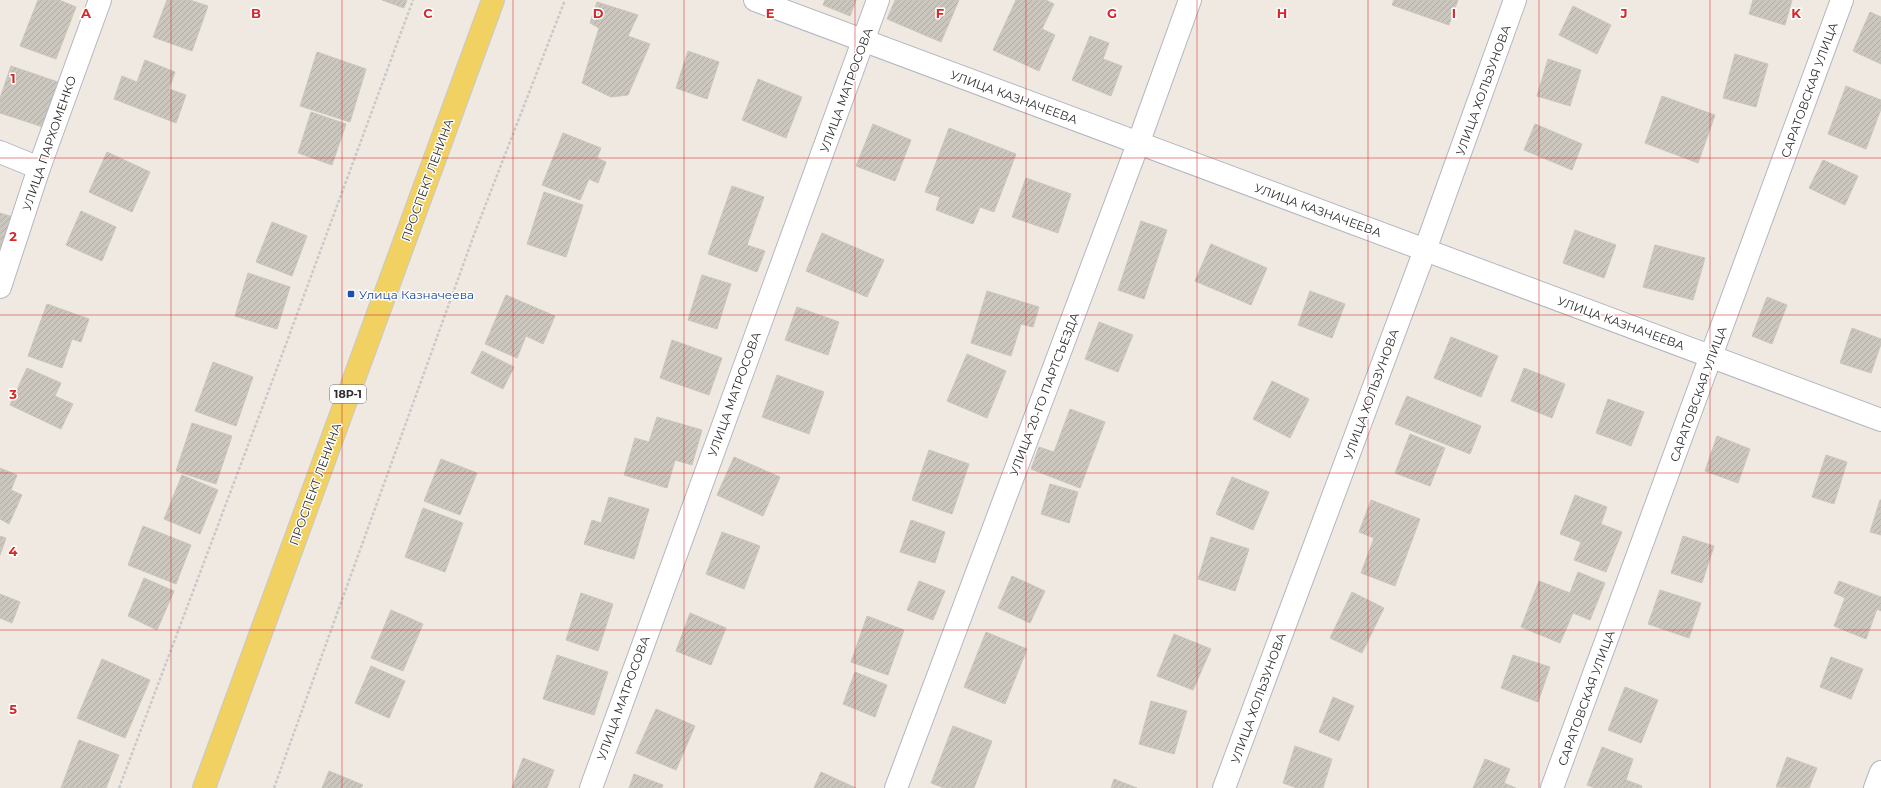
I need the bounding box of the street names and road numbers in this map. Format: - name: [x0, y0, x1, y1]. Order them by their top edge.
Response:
- street label: САРАТОВСКАЯ УЛИЦА: [1777, 20, 1841, 160]
- street label: УЛИЦА ХОЛЬЗУНОВА: [1452, 23, 1514, 157]
- street label: УЛИЦА МАТРОСОВА: [816, 26, 876, 154]
- street label: УЛИЦА КАЗНАЧЕЕВА: [948, 67, 1080, 127]
- street label: УЛИЦА ПАРХОМЕНКО: [19, 74, 79, 212]
- street label: ПРОСПЕКТ ЛЕНИНА: [398, 117, 456, 243]
- street label: УЛИЦА КАЗНАЧЕЕВА: [1252, 180, 1384, 240]
- street label: УЛИЦА КАЗНАЧЕЕВА: [1555, 293, 1687, 353]
- street label: УЛИЦА 20-ГО ПАРТСЪЕЗДА: [1006, 310, 1082, 478]
- street label: САРАТОВСКАЯ УЛИЦА: [1666, 324, 1730, 464]
- street label: УЛИЦА ХОЛЬЗУНОВА: [1340, 327, 1402, 461]
- street label: УЛИЦА МАТРОСОВА: [704, 330, 764, 458]
- road number: 18Р-1: [330, 385, 366, 403]
- street label: ПРОСПЕКТ ЛЕНИНА: [286, 421, 344, 547]
- street label: САРАТОВСКАЯ УЛИЦА: [1554, 628, 1618, 768]
- street label: УЛИЦА ХОЛЬЗУНОВА: [1227, 631, 1289, 765]
- street label: УЛИЦА МАТРОСОВА: [593, 634, 653, 762]

